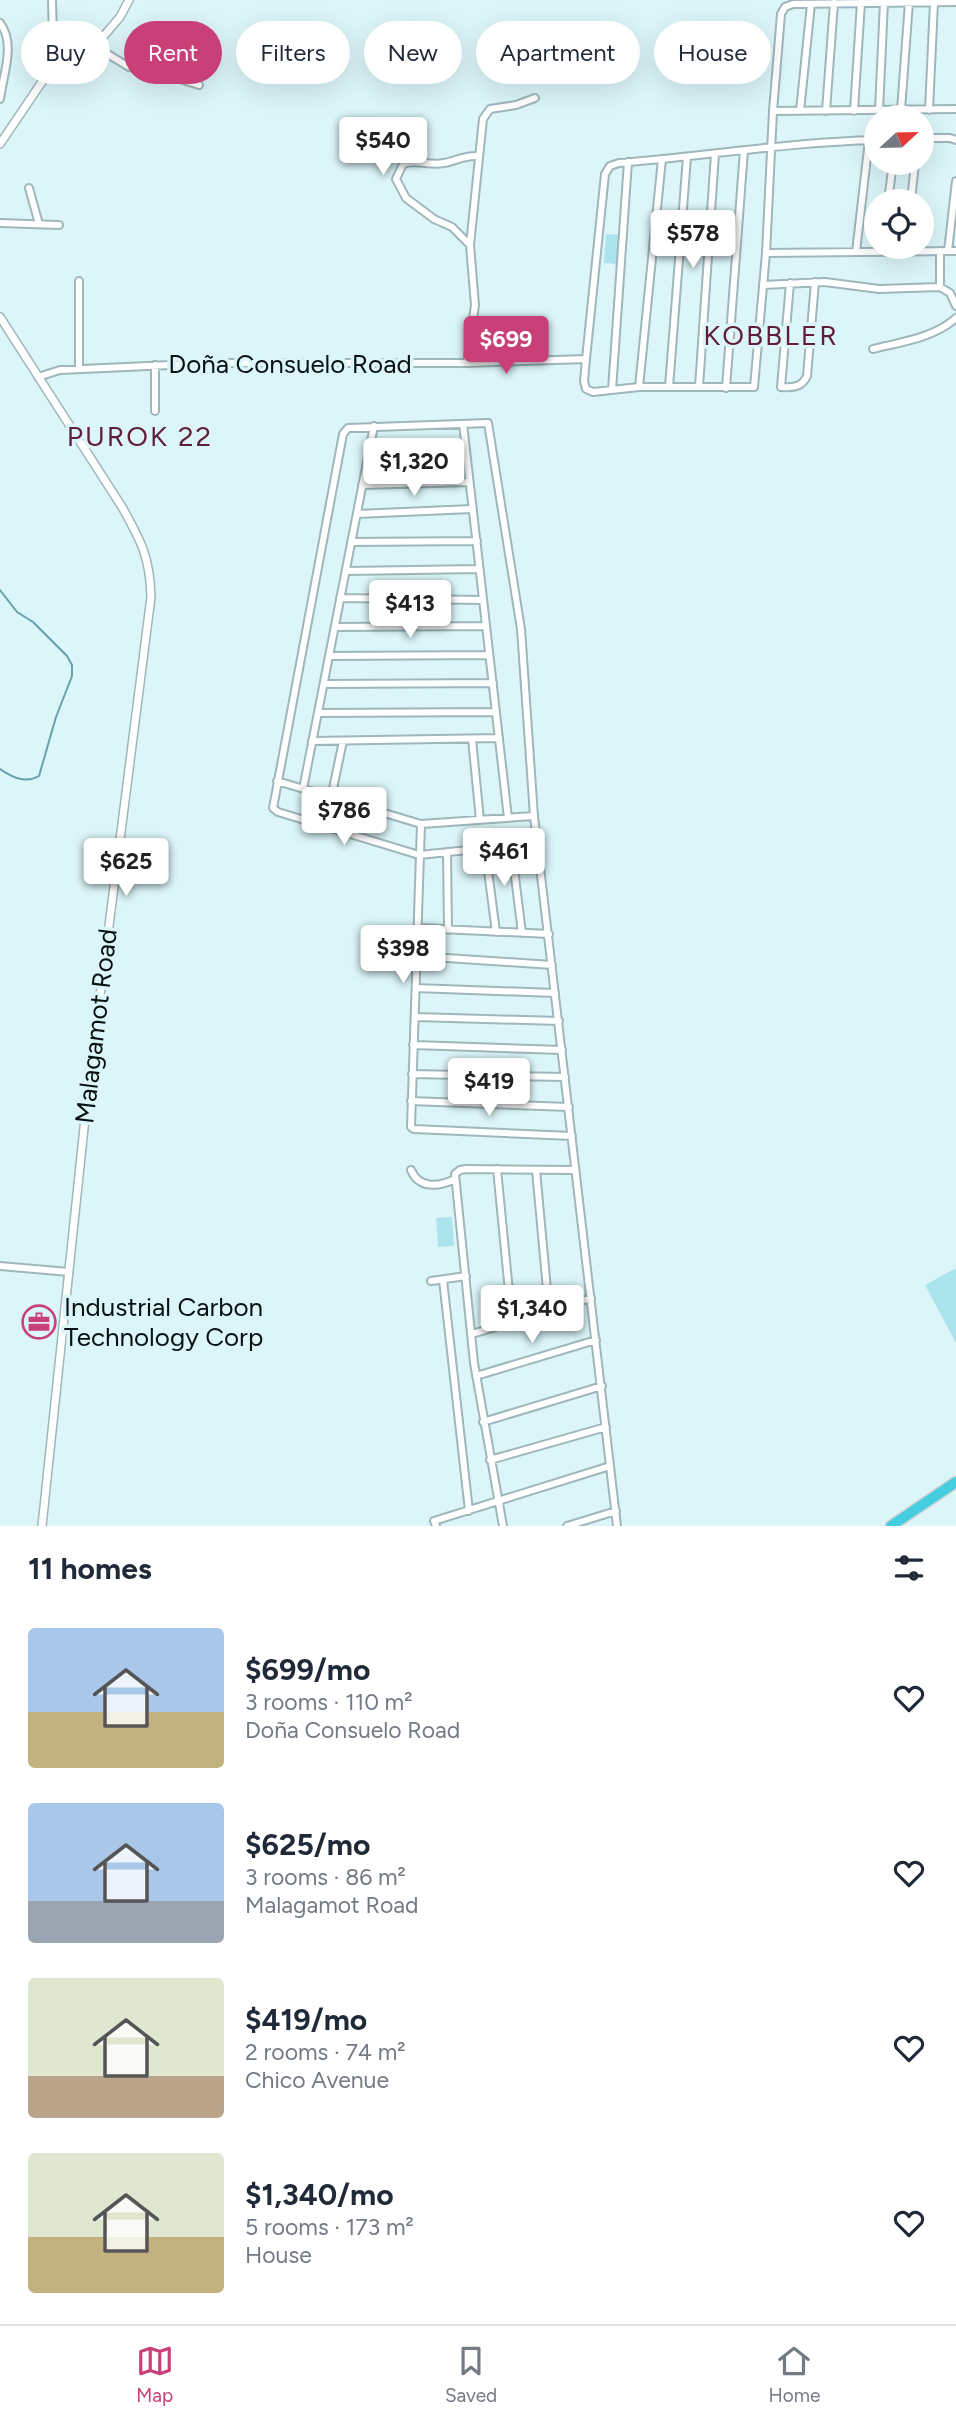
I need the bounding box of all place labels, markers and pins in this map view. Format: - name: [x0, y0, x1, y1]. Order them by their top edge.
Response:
- pin: $540: [342, 118, 424, 177]
- pin: $578: [652, 210, 734, 270]
- pin: $699: [465, 316, 547, 376]
- pin: $1,320: [357, 438, 471, 498]
- pin: $413: [369, 580, 451, 640]
- pin: $786: [303, 788, 385, 847]
- pin: $461: [463, 828, 545, 888]
- pin: $625: [85, 838, 167, 898]
- pin: $398: [362, 926, 444, 985]
- pin: $419: [448, 1058, 530, 1118]
- pin: $1,340: [475, 1286, 589, 1345]
- place label: Industrial Carbon Technology Corp: [64, 1291, 263, 1353]
- office icon: Industrial Carbon Technology Corp: [20, 1303, 58, 1341]

